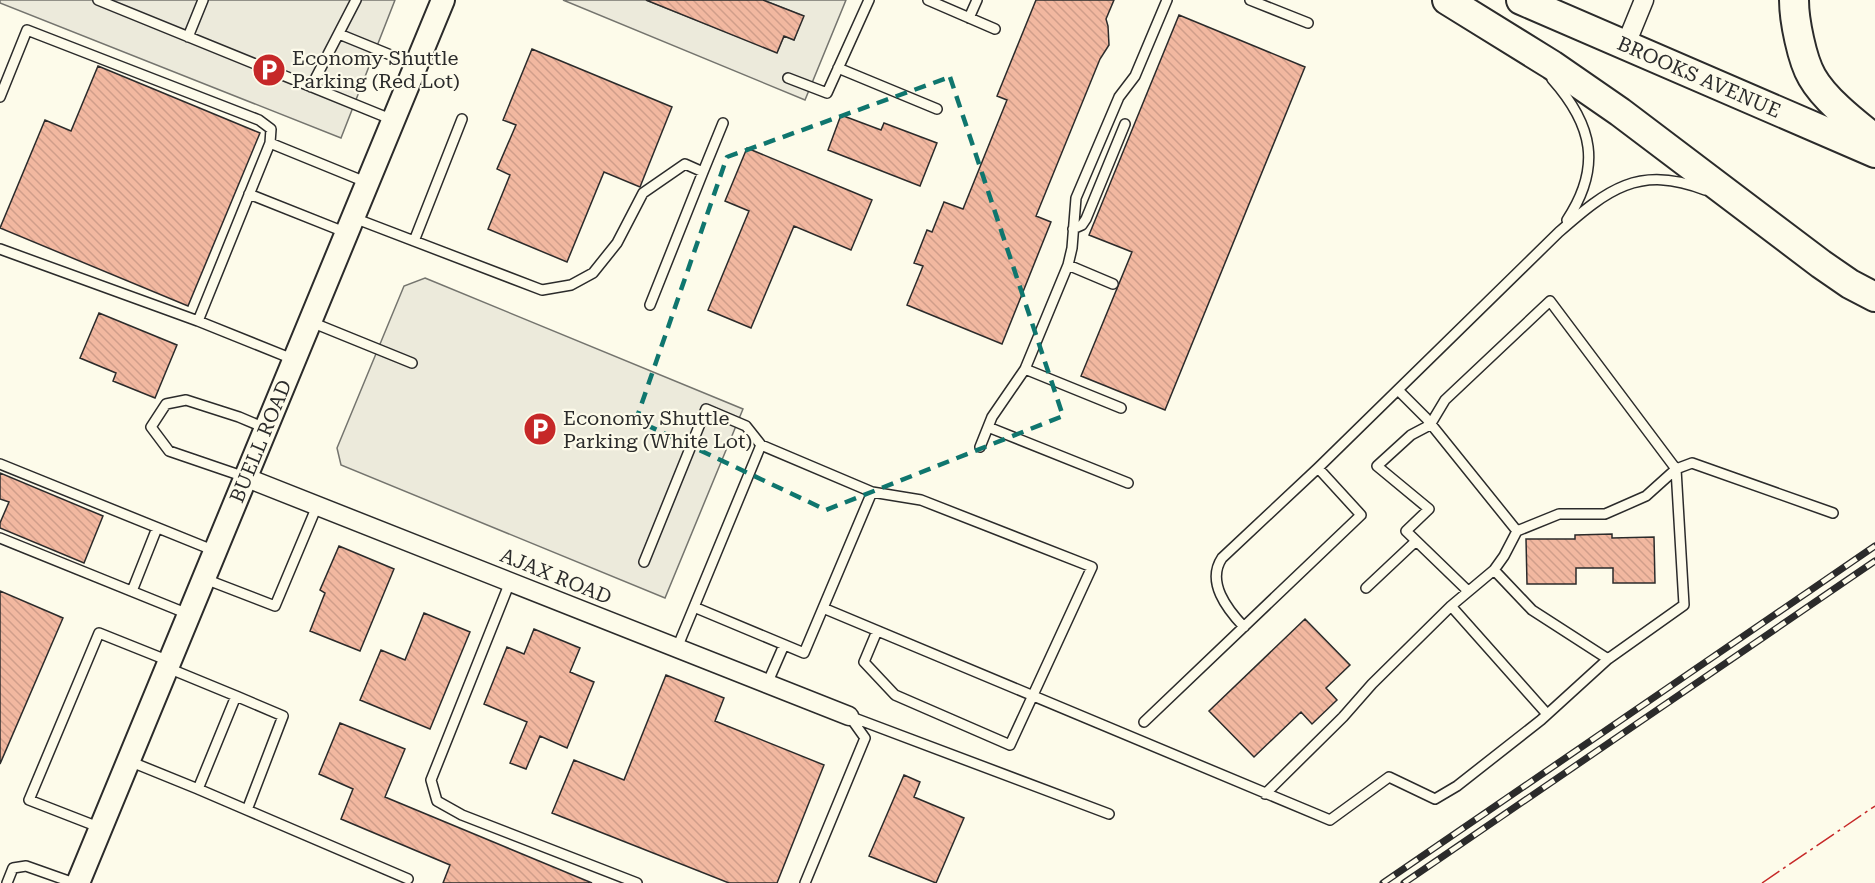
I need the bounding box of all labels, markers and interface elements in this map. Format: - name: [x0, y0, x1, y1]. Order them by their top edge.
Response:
- street label: BROOKS AVENUE: [1614, 31, 1785, 123]
- place label: Economy Shuttle Parking (Red Lot): [292, 46, 460, 93]
- parking icon: Economy Shuttle Parking (Red Lot): [251, 52, 287, 88]
- street label: BUELL ROAD: [225, 376, 297, 506]
- place label: Economy Shuttle Parking (White Lot): [563, 406, 752, 453]
- parking icon: Economy Shuttle Parking (White Lot): [522, 411, 558, 447]
- street label: AJAX ROAD: [497, 543, 615, 609]

